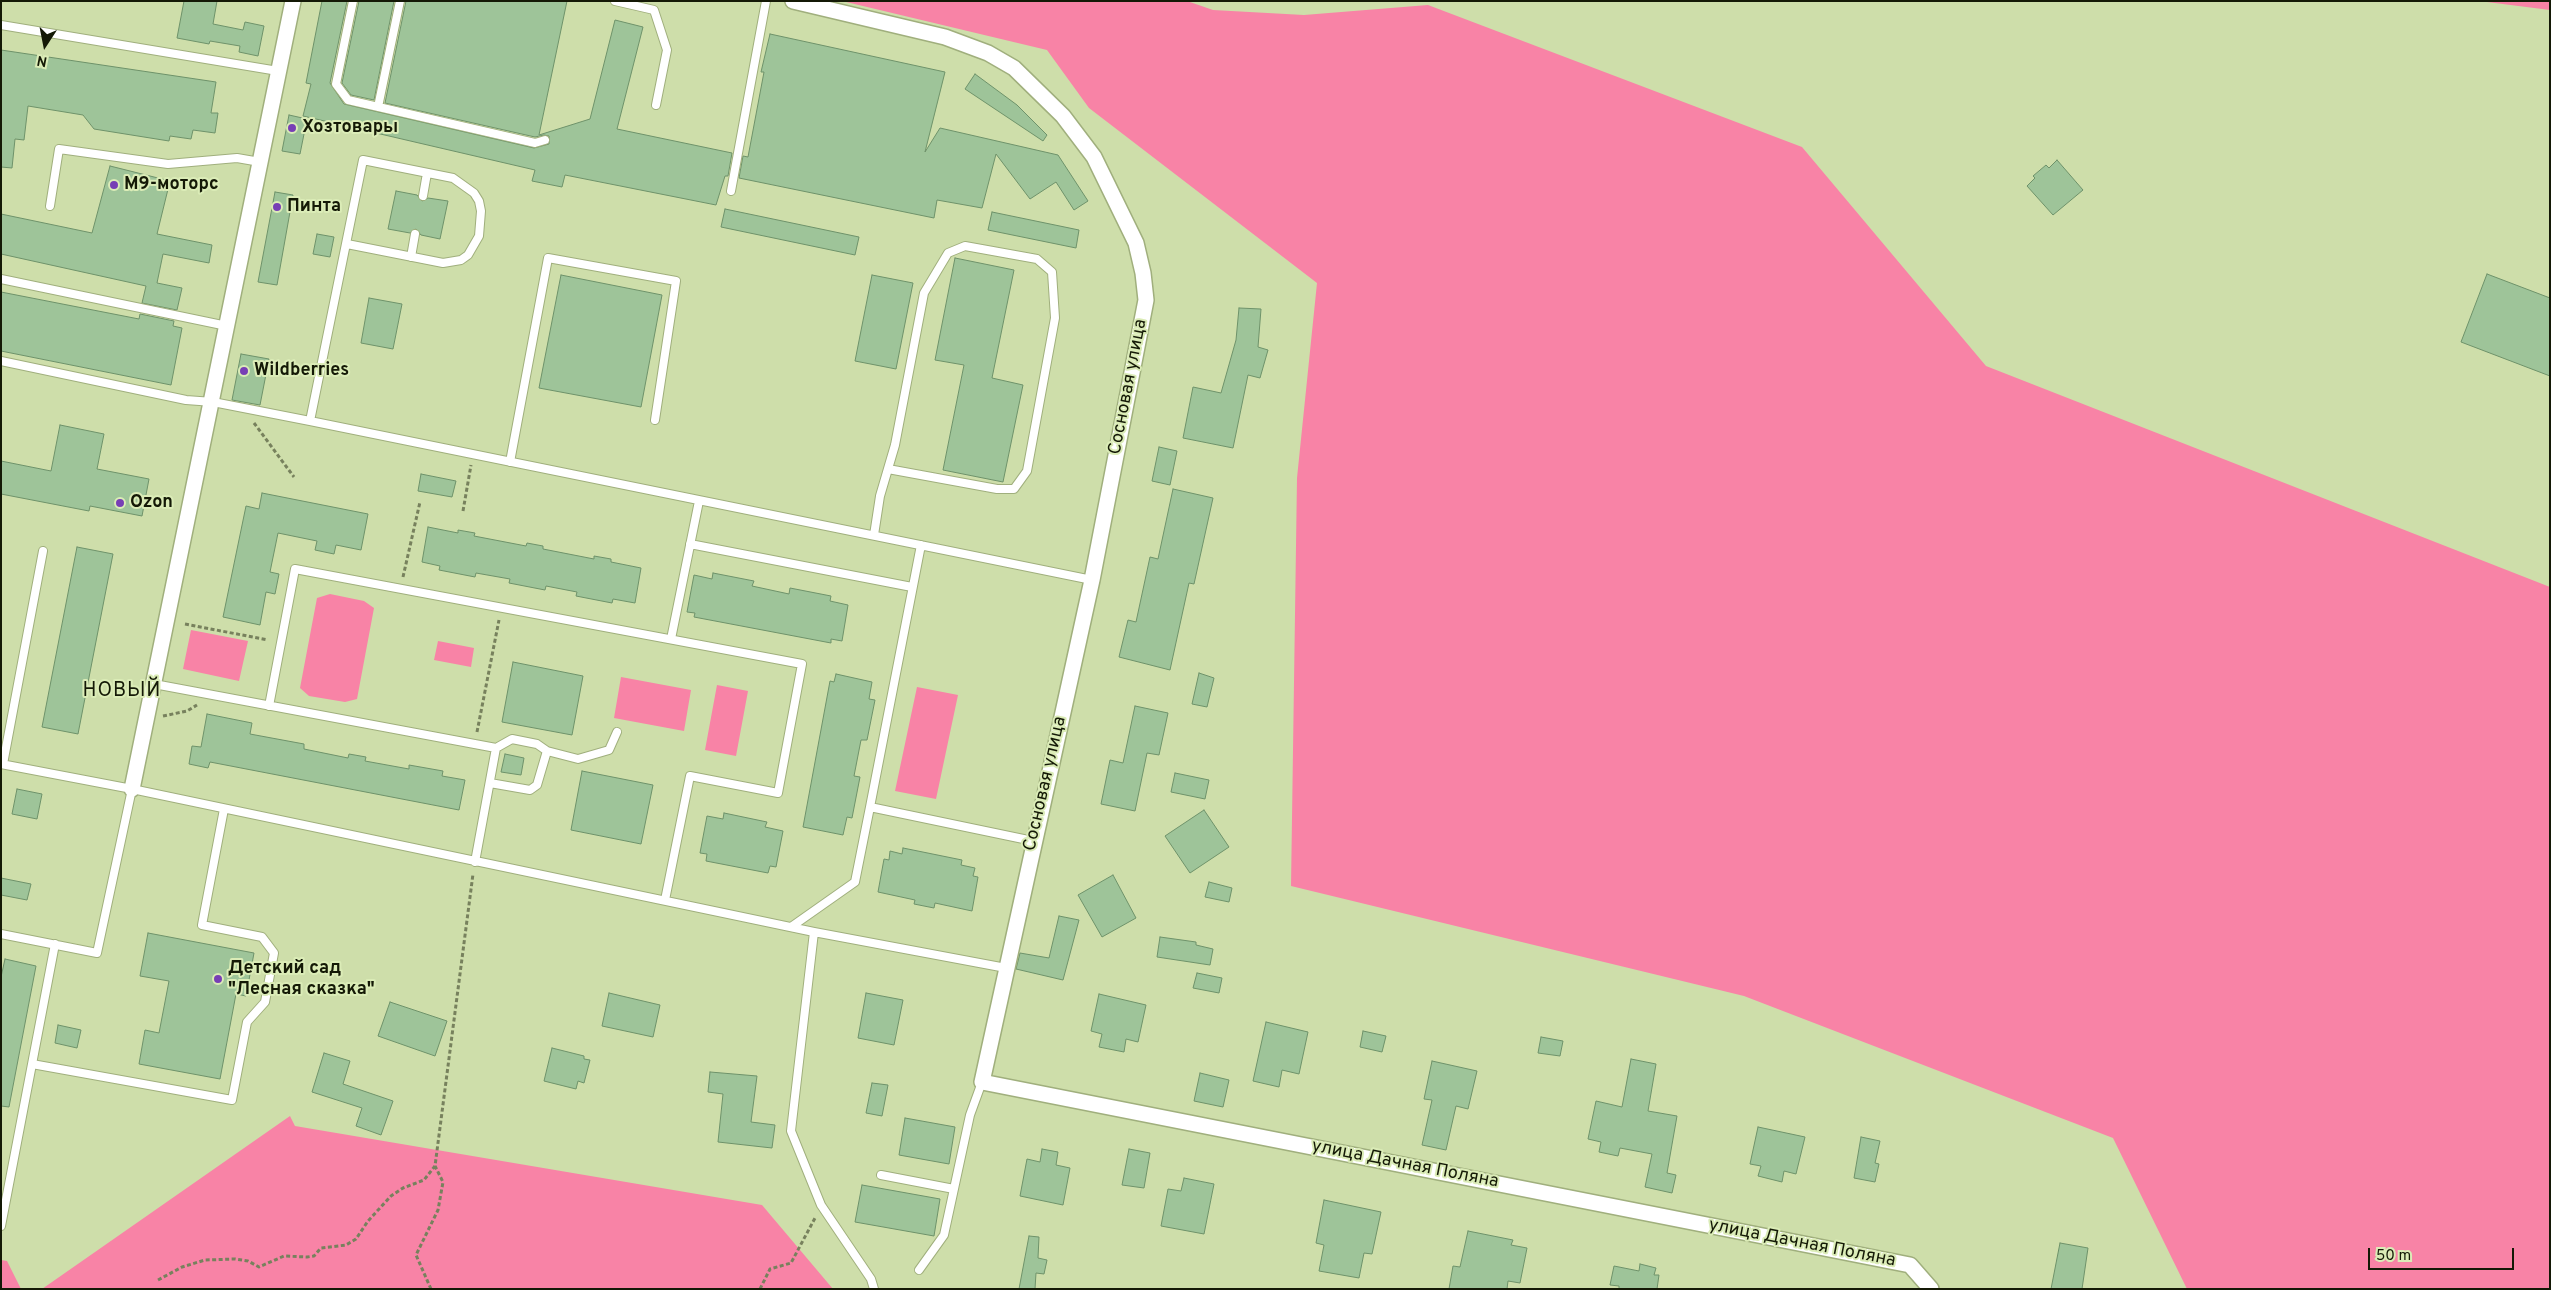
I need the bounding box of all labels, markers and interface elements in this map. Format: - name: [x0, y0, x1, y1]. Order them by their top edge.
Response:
- north arrow: [20, 20, 70, 70]
- text: N: [35, 51, 49, 70]
- place label: Хозтовары: [302, 117, 398, 139]
- marker: Хозтовары: [286, 122, 298, 134]
- place label: М9-моторс: [124, 174, 219, 196]
- marker: М9-моторс: [108, 179, 120, 191]
- place label: Пинта: [287, 196, 341, 218]
- marker: Пинта: [271, 201, 283, 213]
- street label: Сосновая улица: [1105, 317, 1153, 457]
- place label: Wildberries: [254, 360, 349, 382]
- marker: Wildberries: [238, 365, 250, 377]
- place label: Ozon: [130, 492, 173, 514]
- marker: Ozon: [114, 497, 126, 509]
- district label: НОВЫЙ: [82, 680, 162, 704]
- street label: Сосновая улица: [1020, 714, 1072, 854]
- place label: Детский сад "Лесная сказка": [228, 958, 375, 1001]
- marker: Детский сад "Лесная сказка": [212, 973, 224, 985]
- street label: улица Дачная Поляна: [1310, 1136, 1500, 1194]
- street label: улица Дачная Поляна: [1707, 1215, 1897, 1273]
- scale bar: [2371, 1238, 2517, 1270]
- text: 50 m: [2376, 1247, 2411, 1266]

